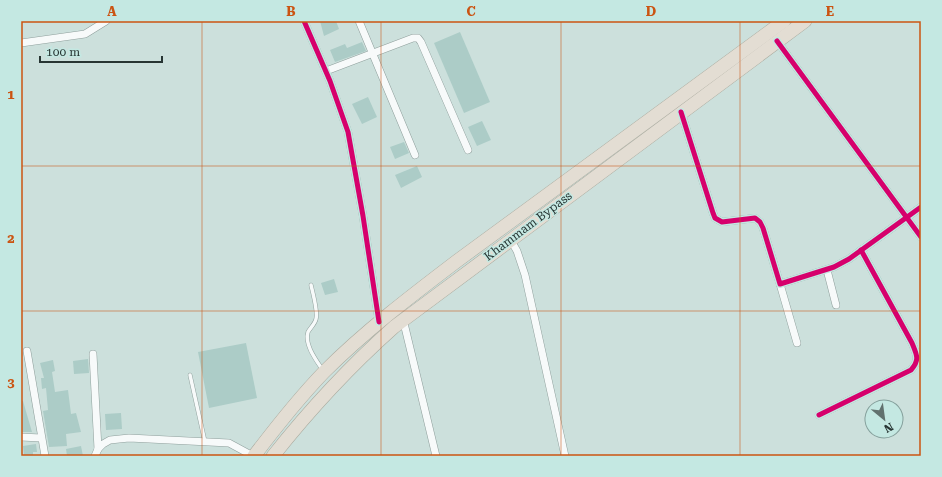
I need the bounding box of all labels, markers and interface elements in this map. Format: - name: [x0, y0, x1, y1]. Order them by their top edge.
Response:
- text: A: [107, 4, 117, 19]
- text: B: [286, 4, 296, 19]
- text: C: [466, 4, 476, 19]
- text: D: [646, 4, 656, 19]
- text: E: [826, 4, 834, 19]
- scale bar: [40, 38, 162, 64]
- text: 100 m: [46, 45, 80, 59]
- text: 1: [7, 87, 15, 102]
- street label: Khammam Bypass: [481, 188, 575, 264]
- text: 2: [7, 231, 15, 246]
- text: 3: [7, 375, 15, 390]
- north arrow: [864, 399, 904, 439]
- text: N: [881, 420, 895, 435]

